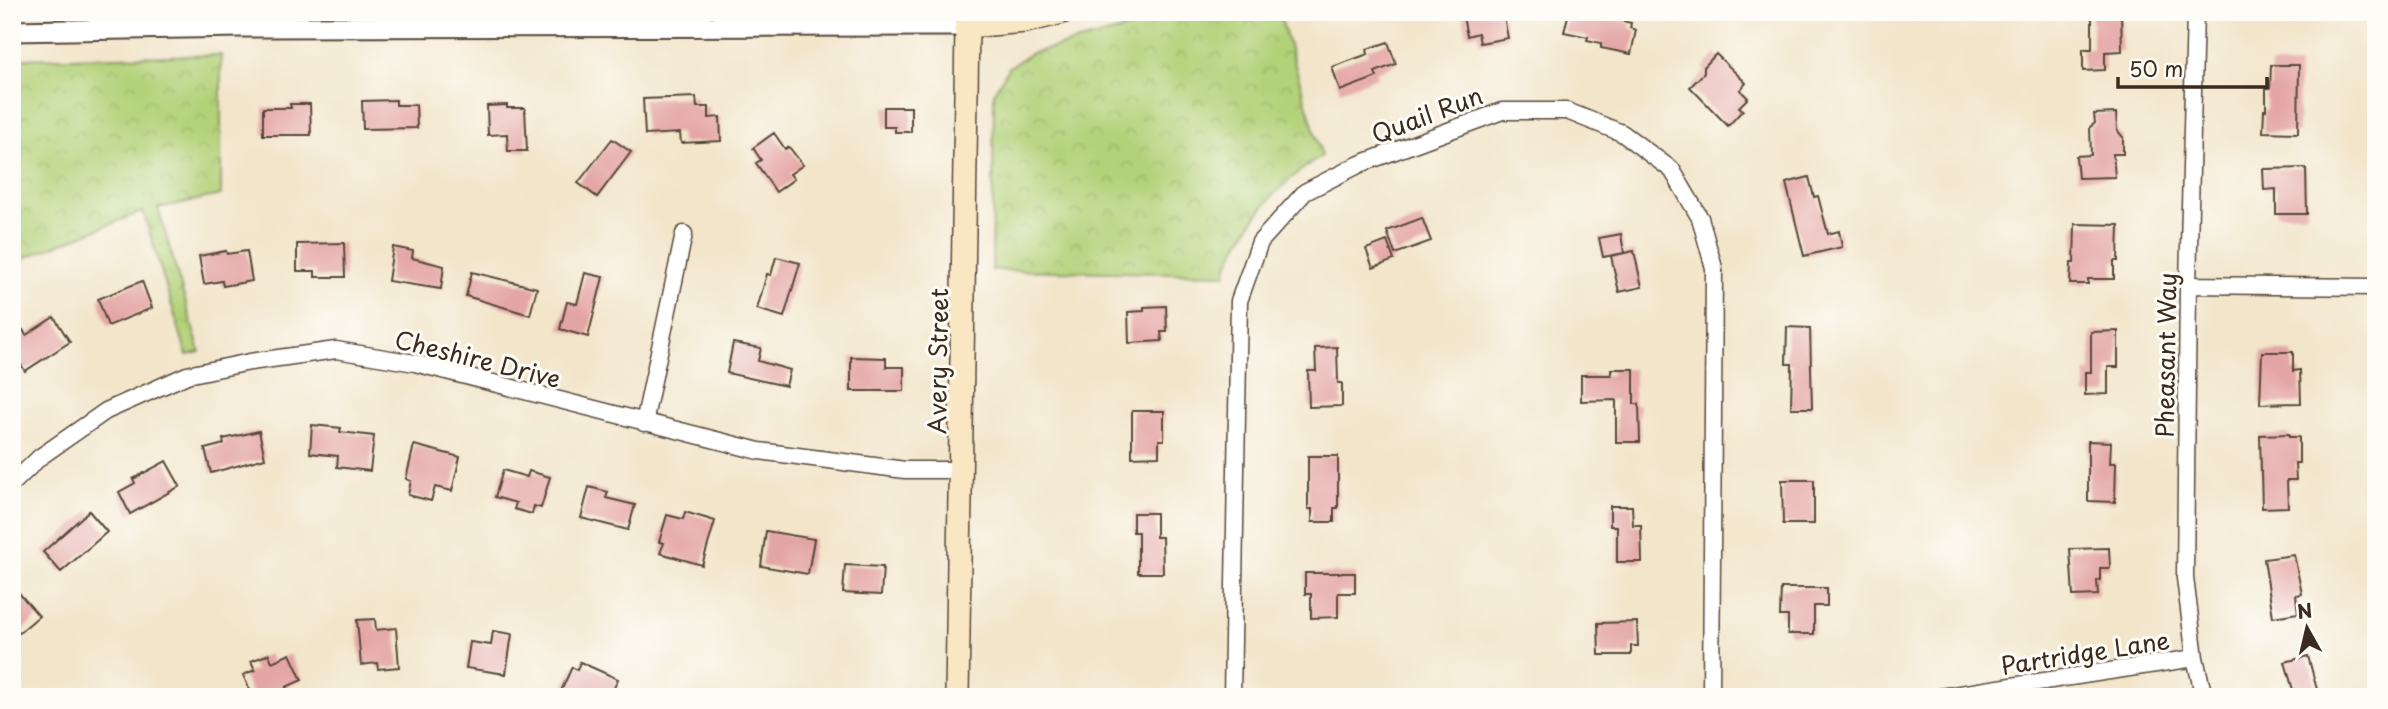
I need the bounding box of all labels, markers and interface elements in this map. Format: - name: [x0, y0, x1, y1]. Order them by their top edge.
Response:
- scale bar: [2118, 46, 2267, 90]
- text: 50 m: [2129, 52, 2183, 84]
- street label: Quail Run: [1366, 76, 1488, 152]
- street label: Pheasant Way: [2146, 272, 2184, 438]
- street label: Avery Street: [918, 287, 956, 434]
- street label: Cheshire Drive: [391, 320, 565, 396]
- north arrow: [2272, 594, 2342, 664]
- text: N: [2295, 595, 2314, 625]
- street label: Partridge Lane: [1998, 621, 2172, 683]

